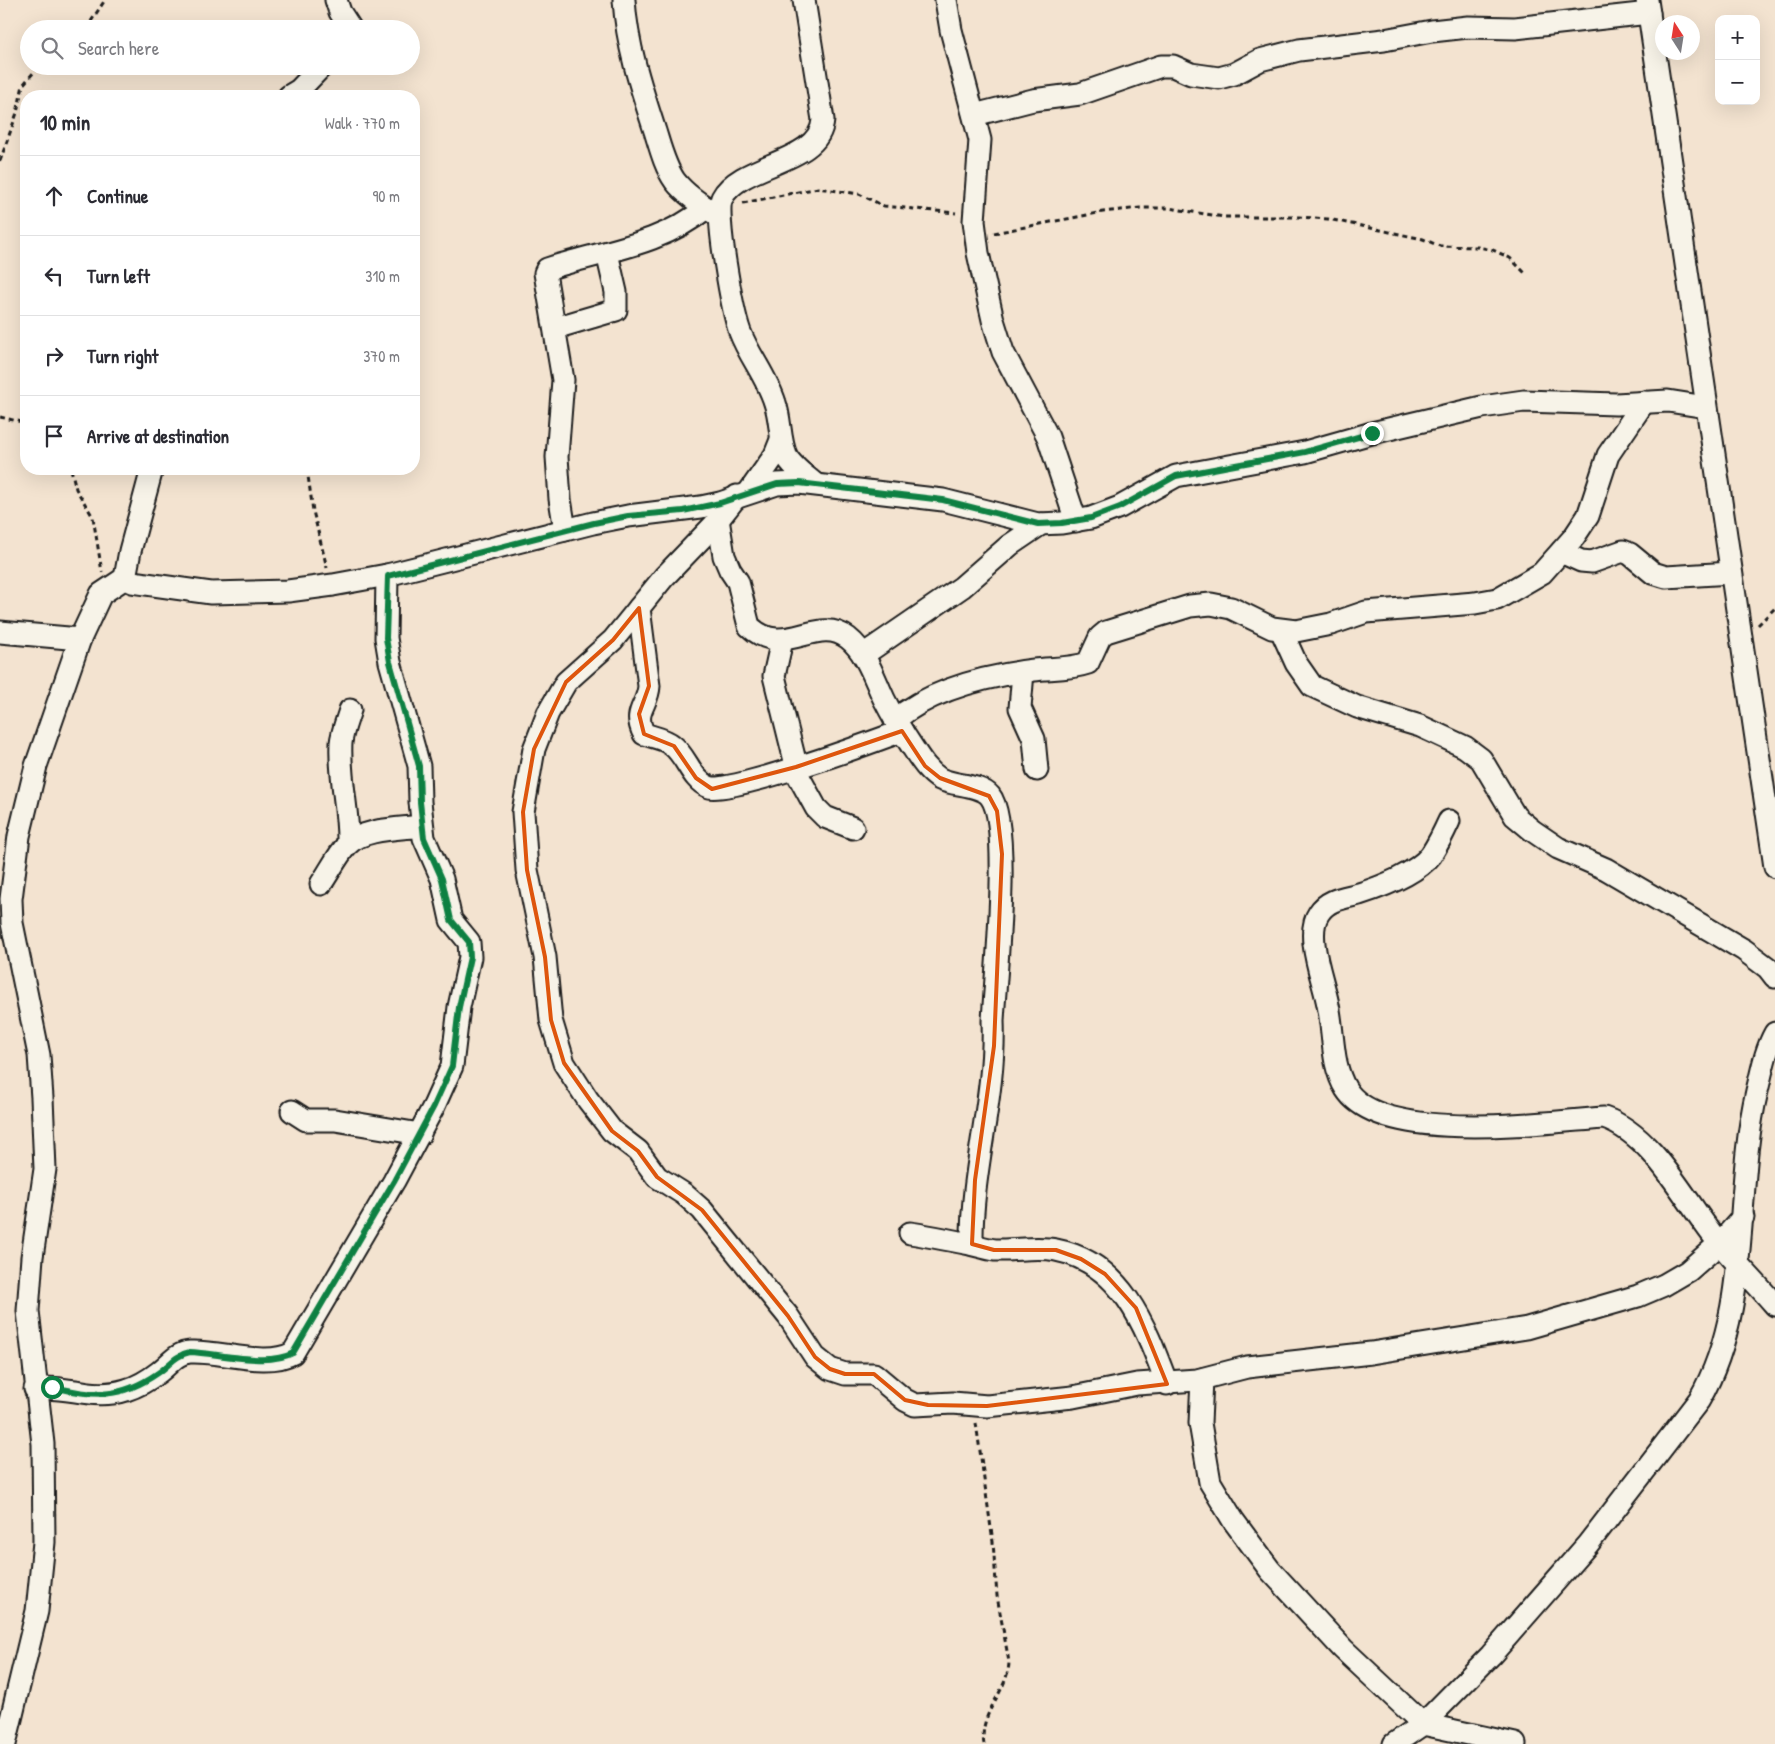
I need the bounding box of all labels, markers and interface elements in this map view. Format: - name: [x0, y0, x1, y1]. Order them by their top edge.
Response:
- north arrow: [1655, 15, 1700, 60]
- map controls: [1715, 15, 1760, 105]
- button: +: [1715, 15, 1760, 60]
- search box: [20, 20, 420, 75]
- icon: search: [38, 34, 66, 62]
- text: Search here: [78, 35, 159, 61]
- button: −: [1715, 60, 1760, 105]
- text: 10 min: [40, 108, 90, 137]
- text: Walk · 770 m: [325, 112, 400, 134]
- icon: ahead: [40, 182, 68, 210]
- text: Continue: [87, 183, 148, 209]
- text: 90 m: [372, 185, 400, 207]
- icon: left: [40, 262, 68, 290]
- text: Turn left: [87, 263, 150, 289]
- text: 310 m: [365, 265, 400, 287]
- icon: right: [40, 342, 68, 370]
- text: Turn right: [87, 343, 158, 369]
- text: 370 m: [363, 345, 400, 367]
- icon: arrive: [40, 422, 68, 450]
- route end: [1361, 422, 1384, 445]
- text: Arrive at destination: [87, 423, 229, 449]
- route start: [41, 1376, 64, 1399]

